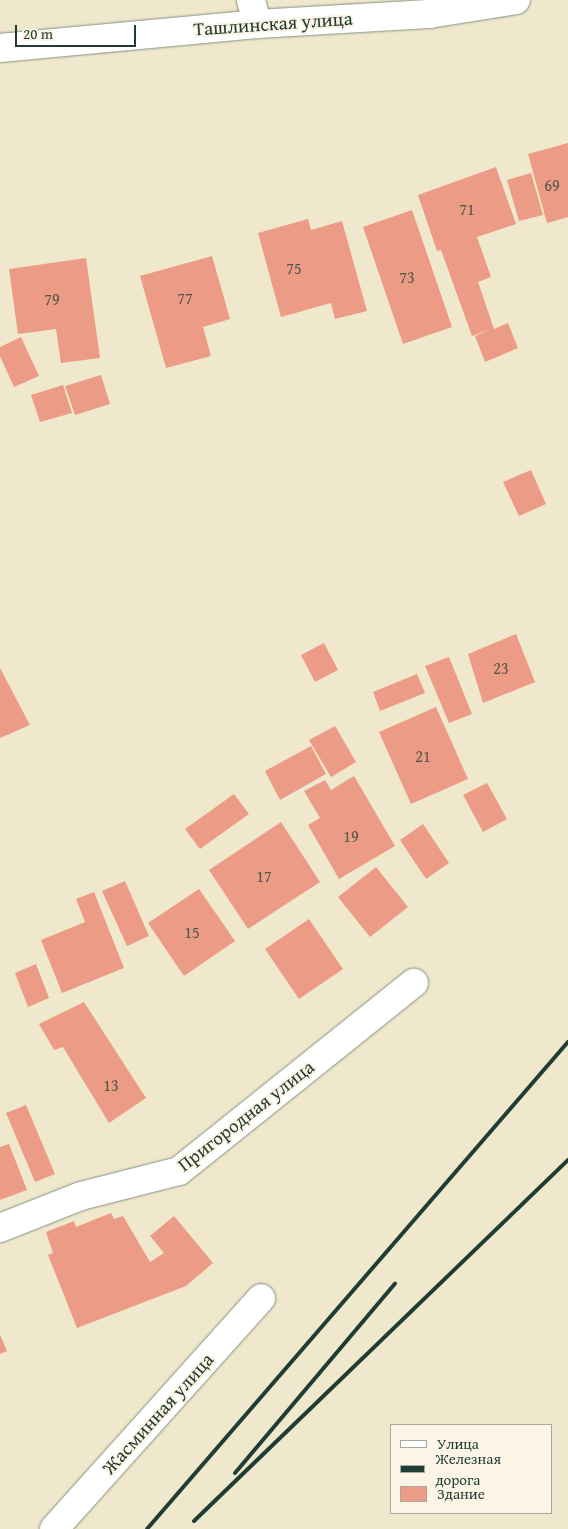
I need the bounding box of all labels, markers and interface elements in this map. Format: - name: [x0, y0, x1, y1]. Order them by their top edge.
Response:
- street label: Ташлинская улица: [193, 7, 353, 41]
- scale bar: [18, 15, 139, 47]
- text: 20 m: [23, 23, 53, 44]
- house number: 69: [544, 175, 560, 195]
- house number: 71: [459, 199, 475, 219]
- house number: 75: [286, 258, 302, 278]
- house number: 73: [399, 267, 415, 287]
- house number: 77: [177, 288, 193, 308]
- house number: 79: [44, 289, 60, 309]
- house number: 23: [493, 658, 509, 678]
- house number: 21: [415, 746, 431, 766]
- house number: 19: [343, 826, 359, 846]
- house number: 17: [256, 866, 272, 886]
- house number: 15: [184, 922, 200, 942]
- street label: Пригородная улица: [173, 1056, 319, 1176]
- house number: 13: [103, 1075, 119, 1095]
- street label: Жасминная улица: [98, 1349, 218, 1479]
- legend: [390, 1424, 553, 1514]
- text: Улица: [437, 1433, 479, 1454]
- text: Железная дорога: [435, 1448, 501, 1490]
- text: Здание: [437, 1483, 485, 1504]

